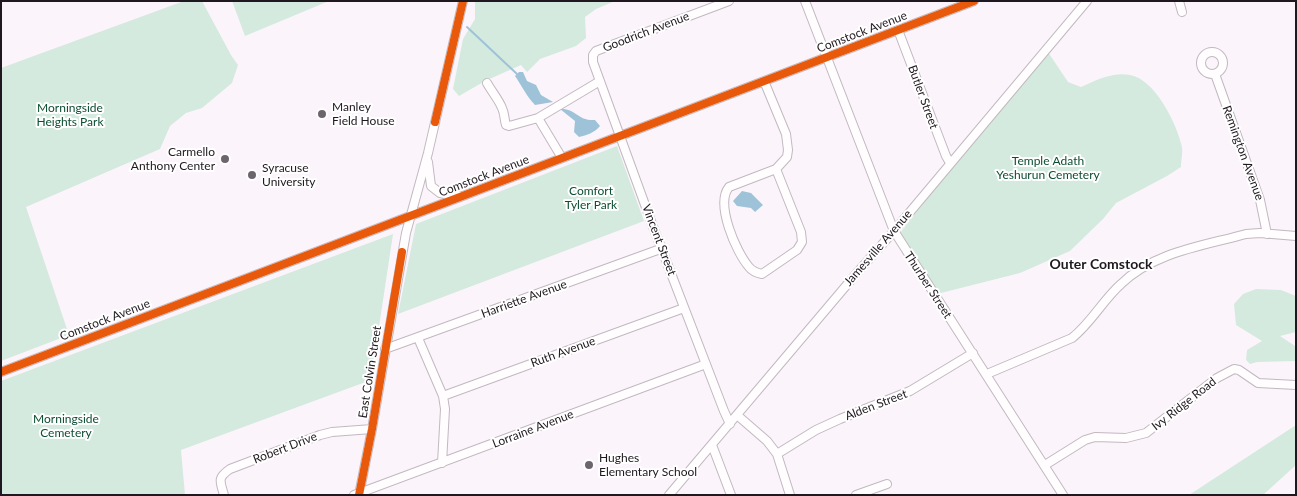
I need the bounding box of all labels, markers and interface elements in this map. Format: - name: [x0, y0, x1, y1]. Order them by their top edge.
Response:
- street label: Comstock Avenue: [815, 8, 909, 56]
- street label: Goodrich Avenue: [601, 9, 691, 55]
- street label: Butler Street: [905, 63, 941, 131]
- place label: Manley Field House: [332, 100, 395, 128]
- park label: Morningside Heights Park: [36, 101, 104, 129]
- street label: Remington Avenue: [1219, 104, 1267, 202]
- marker: Manley Field House: [316, 108, 328, 120]
- place label: Carmello Anthony Center: [131, 145, 215, 173]
- street label: Comstock Avenue: [437, 152, 531, 200]
- marker: Carmello Anthony Center: [219, 153, 231, 165]
- park label: Temple Adath Yeshurun Cemetery: [996, 154, 1100, 182]
- place label: Syracuse University: [262, 161, 315, 189]
- marker: Syracuse University: [246, 169, 258, 181]
- park label: Comfort Tyler Park: [565, 184, 617, 212]
- street label: Vincent Street: [639, 202, 679, 278]
- street label: Jamesville Avenue: [841, 207, 915, 289]
- street label: Thurber Street: [901, 249, 955, 321]
- district label: Outer Comstock: [1050, 256, 1152, 272]
- street label: Harriette Avenue: [479, 277, 569, 321]
- street label: Comstock Avenue: [58, 296, 152, 344]
- street label: East Colvin Street: [356, 325, 384, 419]
- street label: Ruth Avenue: [529, 334, 597, 370]
- street label: Ivy Ridge Road: [1149, 374, 1219, 434]
- street label: Alden Street: [843, 387, 909, 423]
- street label: Lorraine Avenue: [490, 407, 576, 451]
- park label: Morningside Cemetery: [33, 412, 99, 440]
- street label: Robert Drive: [251, 429, 319, 467]
- place label: Hughes Elementary School: [599, 451, 697, 479]
- marker: Hughes Elementary School: [583, 459, 595, 471]

